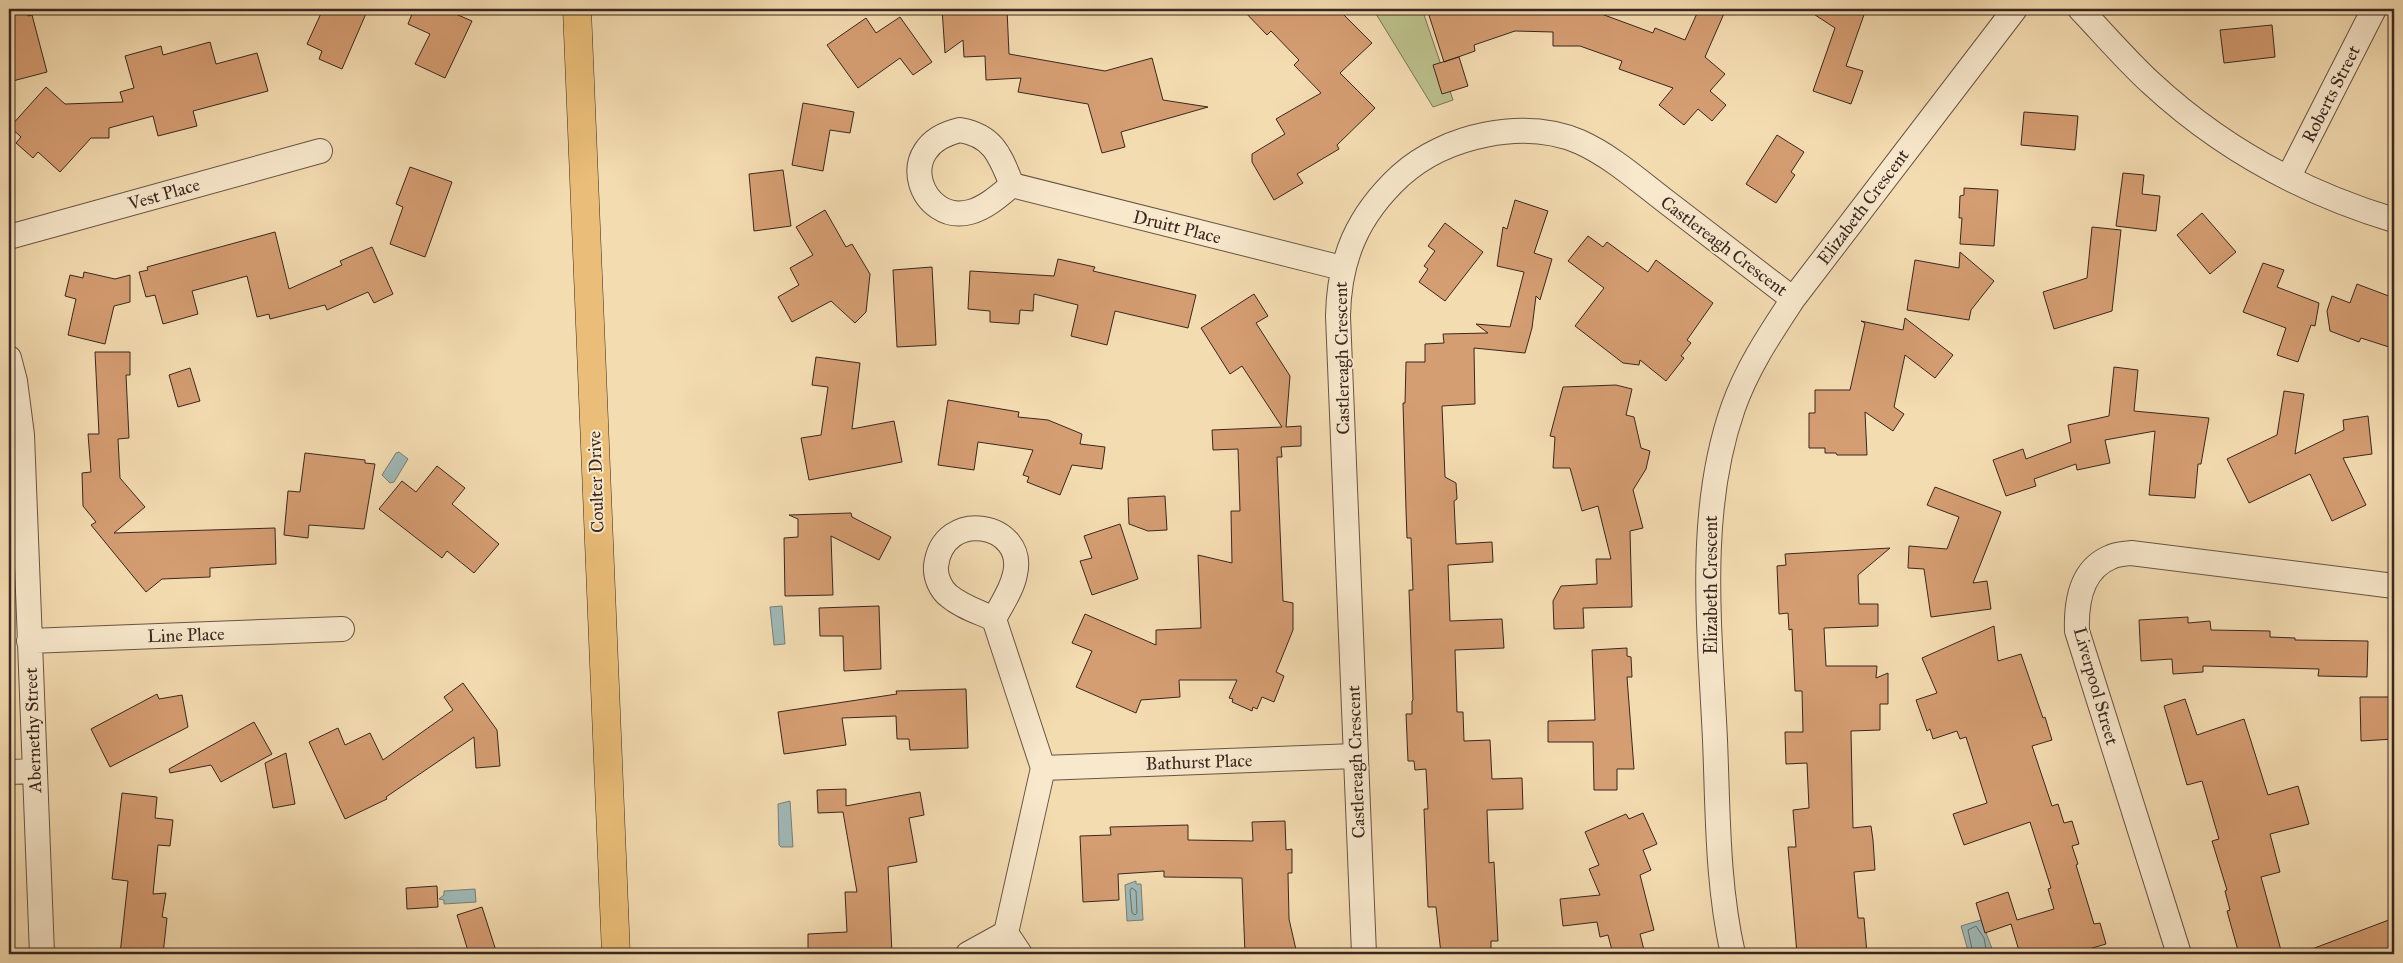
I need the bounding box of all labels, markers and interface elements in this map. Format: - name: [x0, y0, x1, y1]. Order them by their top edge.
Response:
- street label: Roberts Street: [2297, 41, 2365, 146]
- street label: Elizabeth Crescent: [1812, 144, 1914, 269]
- street label: Vest Place: [125, 173, 202, 215]
- street label: Castlereagh Crescent: [1656, 191, 1792, 302]
- street label: Druitt Place: [1131, 205, 1223, 249]
- street label: Castlereagh Crescent: [1330, 281, 1355, 435]
- street label: Coulter Drive: [583, 431, 609, 533]
- street label: Elizabeth Crescent: [1700, 515, 1722, 655]
- street label: Line Place: [147, 623, 225, 647]
- street label: Liverpool Street: [2069, 625, 2123, 748]
- street label: Abernethy Street: [20, 666, 46, 794]
- street label: Castlereagh Crescent: [1342, 684, 1371, 839]
- street label: Bathurst Place: [1145, 749, 1253, 775]

